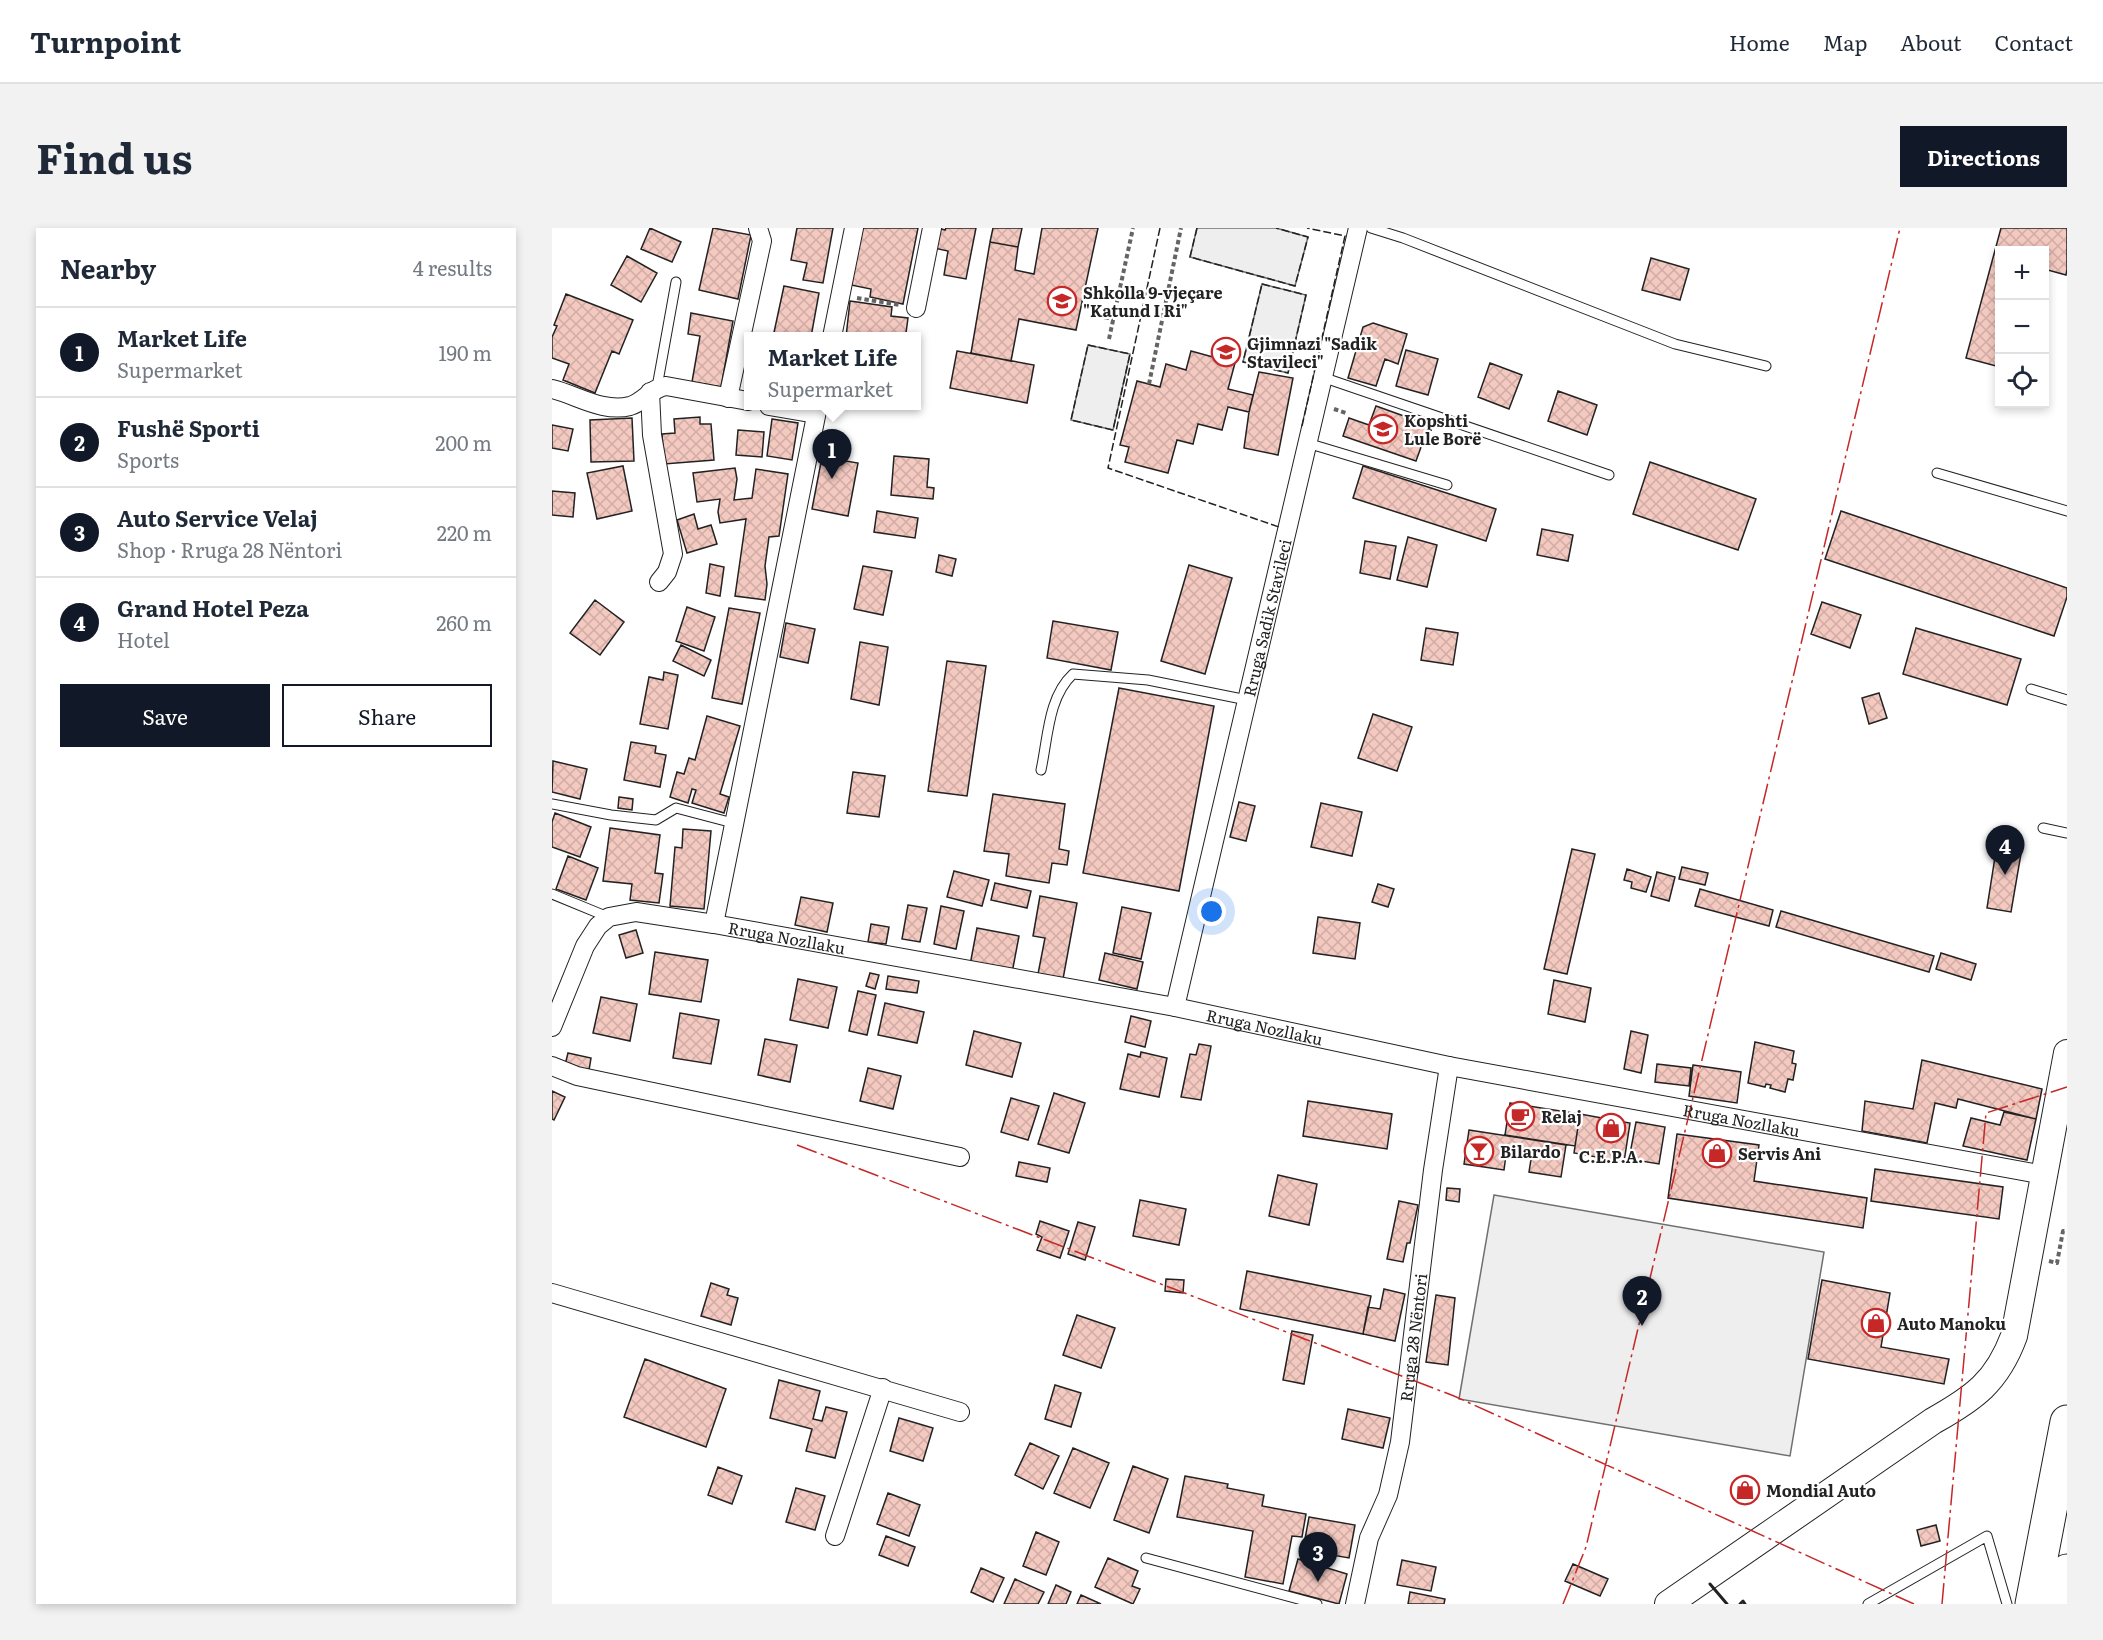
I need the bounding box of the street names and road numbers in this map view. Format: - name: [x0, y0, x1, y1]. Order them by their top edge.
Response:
- street label: Rruga Sadik Stavileci: [1236, 536, 1297, 699]
- street label: Rruga Nozllaku: [726, 915, 847, 959]
- street label: Rruga Nozllaku: [1204, 1002, 1325, 1051]
- street label: Rruga Nozllaku: [1681, 1097, 1802, 1142]
- street label: Rruga 28 Nëntori: [1393, 1272, 1432, 1403]

